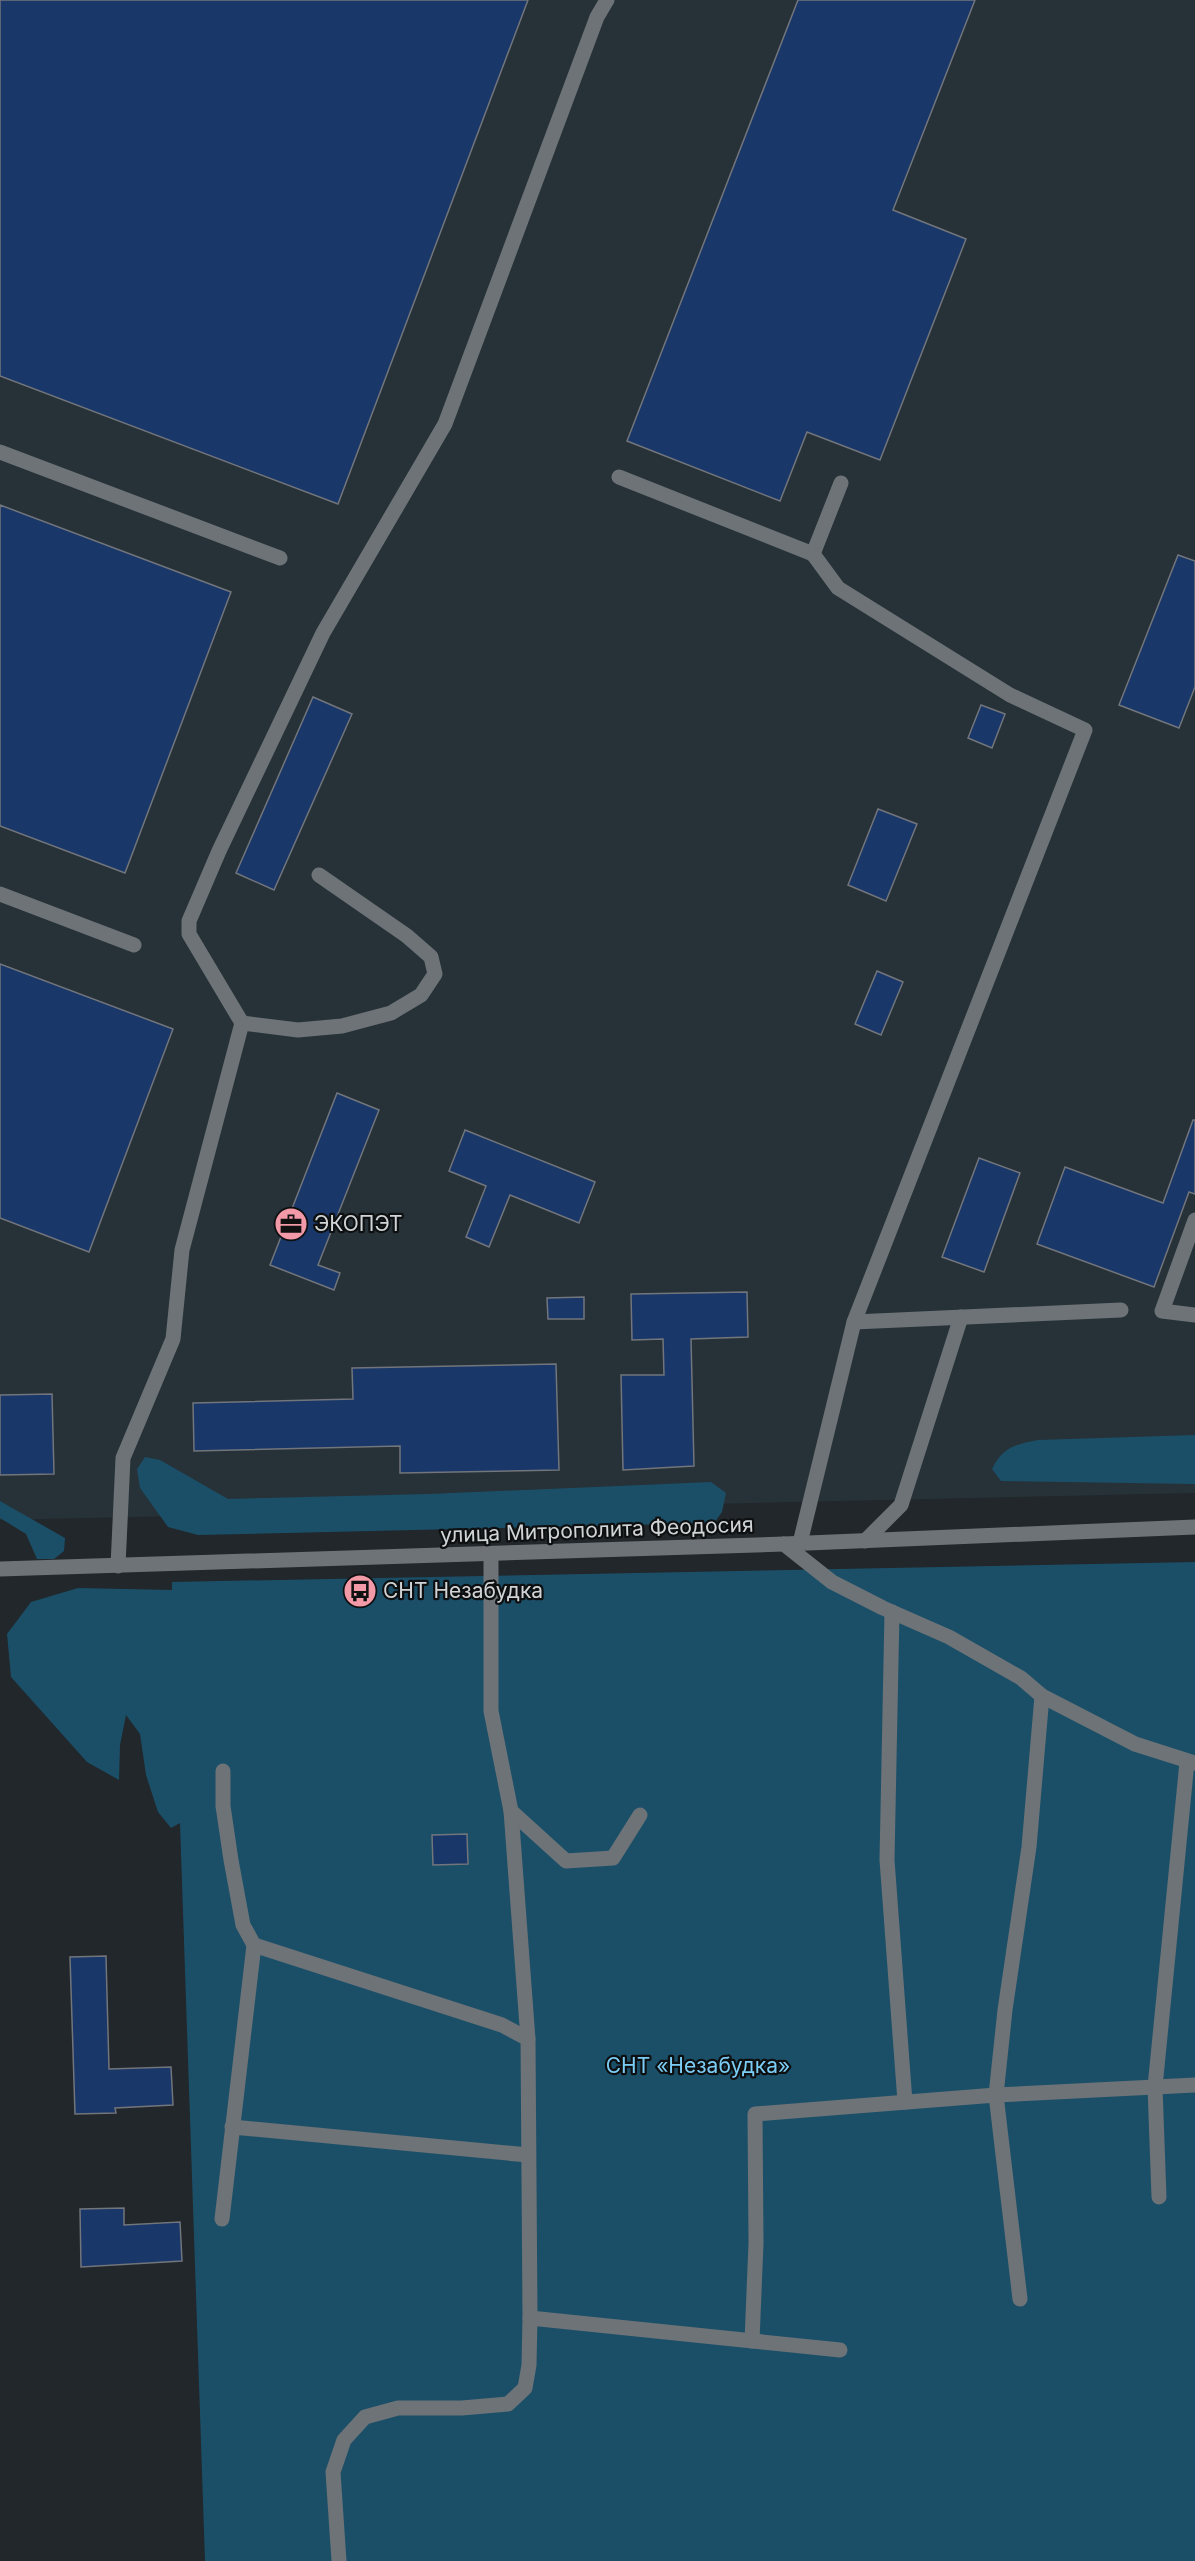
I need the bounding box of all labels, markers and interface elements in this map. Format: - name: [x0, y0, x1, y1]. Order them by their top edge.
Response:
- office icon: ЭКОПЭТ: [273, 1206, 309, 1242]
- place label: ЭКОПЭТ: [314, 1211, 403, 1236]
- street label: улица Митрополита Феодосия: [440, 1512, 754, 1547]
- bus stop icon: СНТ Незабудка: [342, 1573, 378, 1609]
- place label: СНТ Незабудка: [383, 1578, 543, 1603]
- park label: СНТ «Незабудка»: [606, 2053, 790, 2078]

